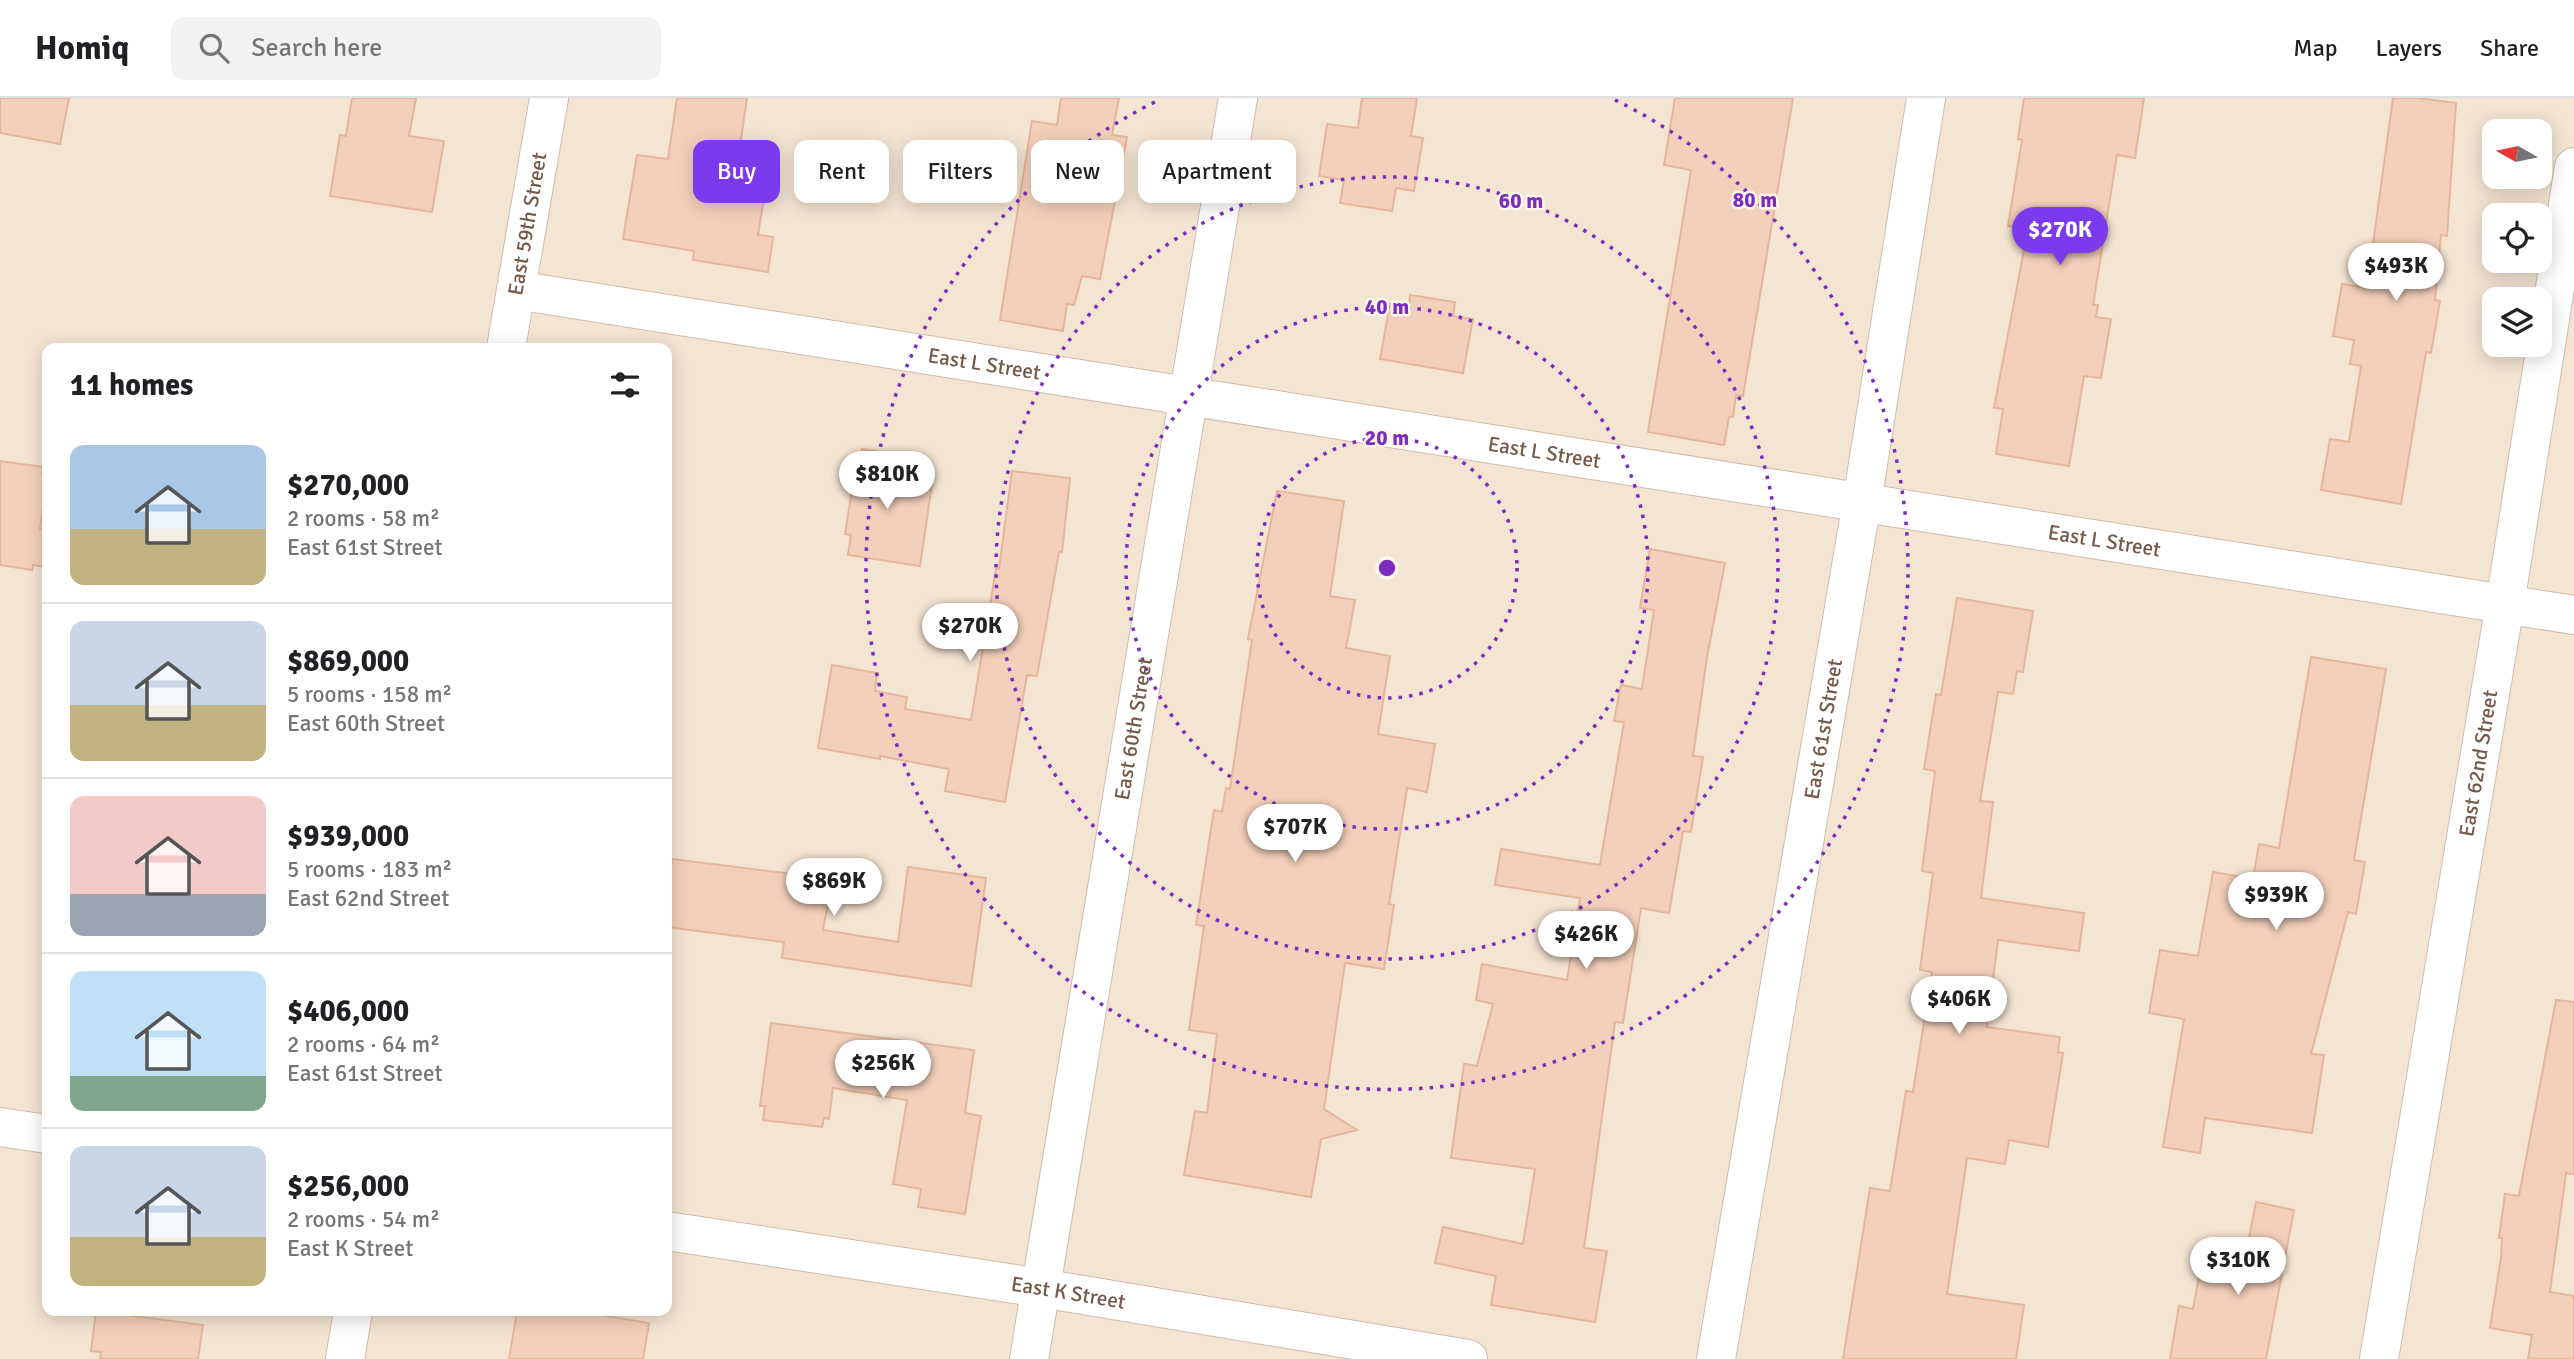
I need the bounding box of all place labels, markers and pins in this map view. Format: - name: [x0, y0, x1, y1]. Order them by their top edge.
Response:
- pin: $270K: [2011, 208, 2109, 267]
- pin: $493K: [2347, 244, 2445, 303]
- pin: $810K: [838, 452, 936, 511]
- centre of rings: [1375, 556, 1399, 580]
- pin: $270K: [921, 603, 1019, 663]
- pin: $707K: [1246, 804, 1344, 864]
- pin: $869K: [785, 858, 883, 918]
- pin: $939K: [2227, 872, 2325, 932]
- pin: $426K: [1537, 912, 1635, 971]
- pin: $406K: [1910, 976, 2008, 1036]
- pin: $256K: [834, 1040, 932, 1100]
- pin: $310K: [2189, 1238, 2287, 1297]

